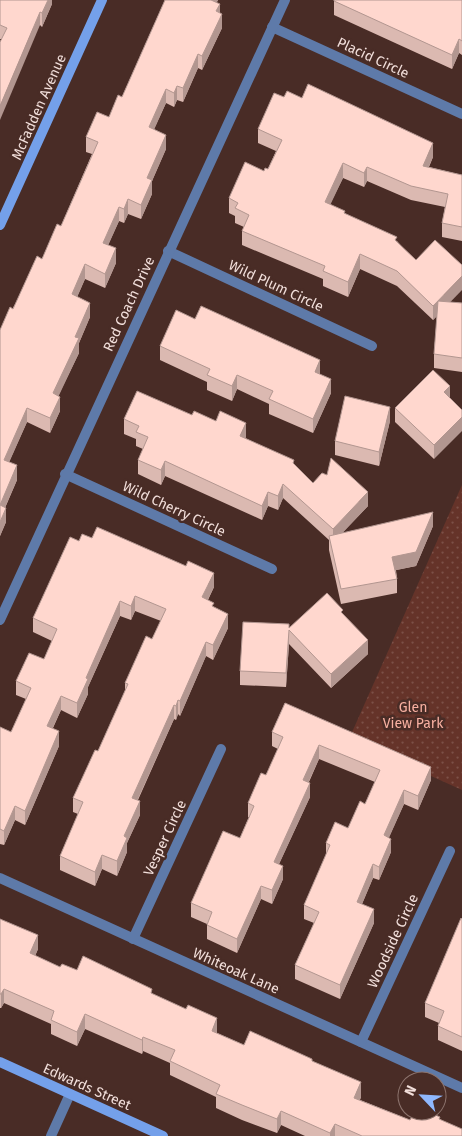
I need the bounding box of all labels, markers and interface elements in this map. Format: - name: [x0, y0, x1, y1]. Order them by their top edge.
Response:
- street label: Placid Circle: [334, 34, 412, 82]
- street label: McFadden Avenue: [8, 51, 70, 163]
- street label: Red Coach Drive: [100, 254, 158, 354]
- street label: Wild Plum Circle: [226, 257, 326, 315]
- street label: Wild Cherry Circle: [120, 478, 228, 540]
- park label: Glen View Park: [383, 699, 444, 732]
- street label: Vesper Circle: [140, 797, 190, 879]
- street label: Woodside Circle: [364, 891, 422, 991]
- street label: Whiteoak Lane: [190, 944, 282, 998]
- street label: Edwards Street: [40, 1060, 135, 1114]
- north arrow: [397, 1071, 447, 1121]
- text: N: [401, 1083, 420, 1099]

